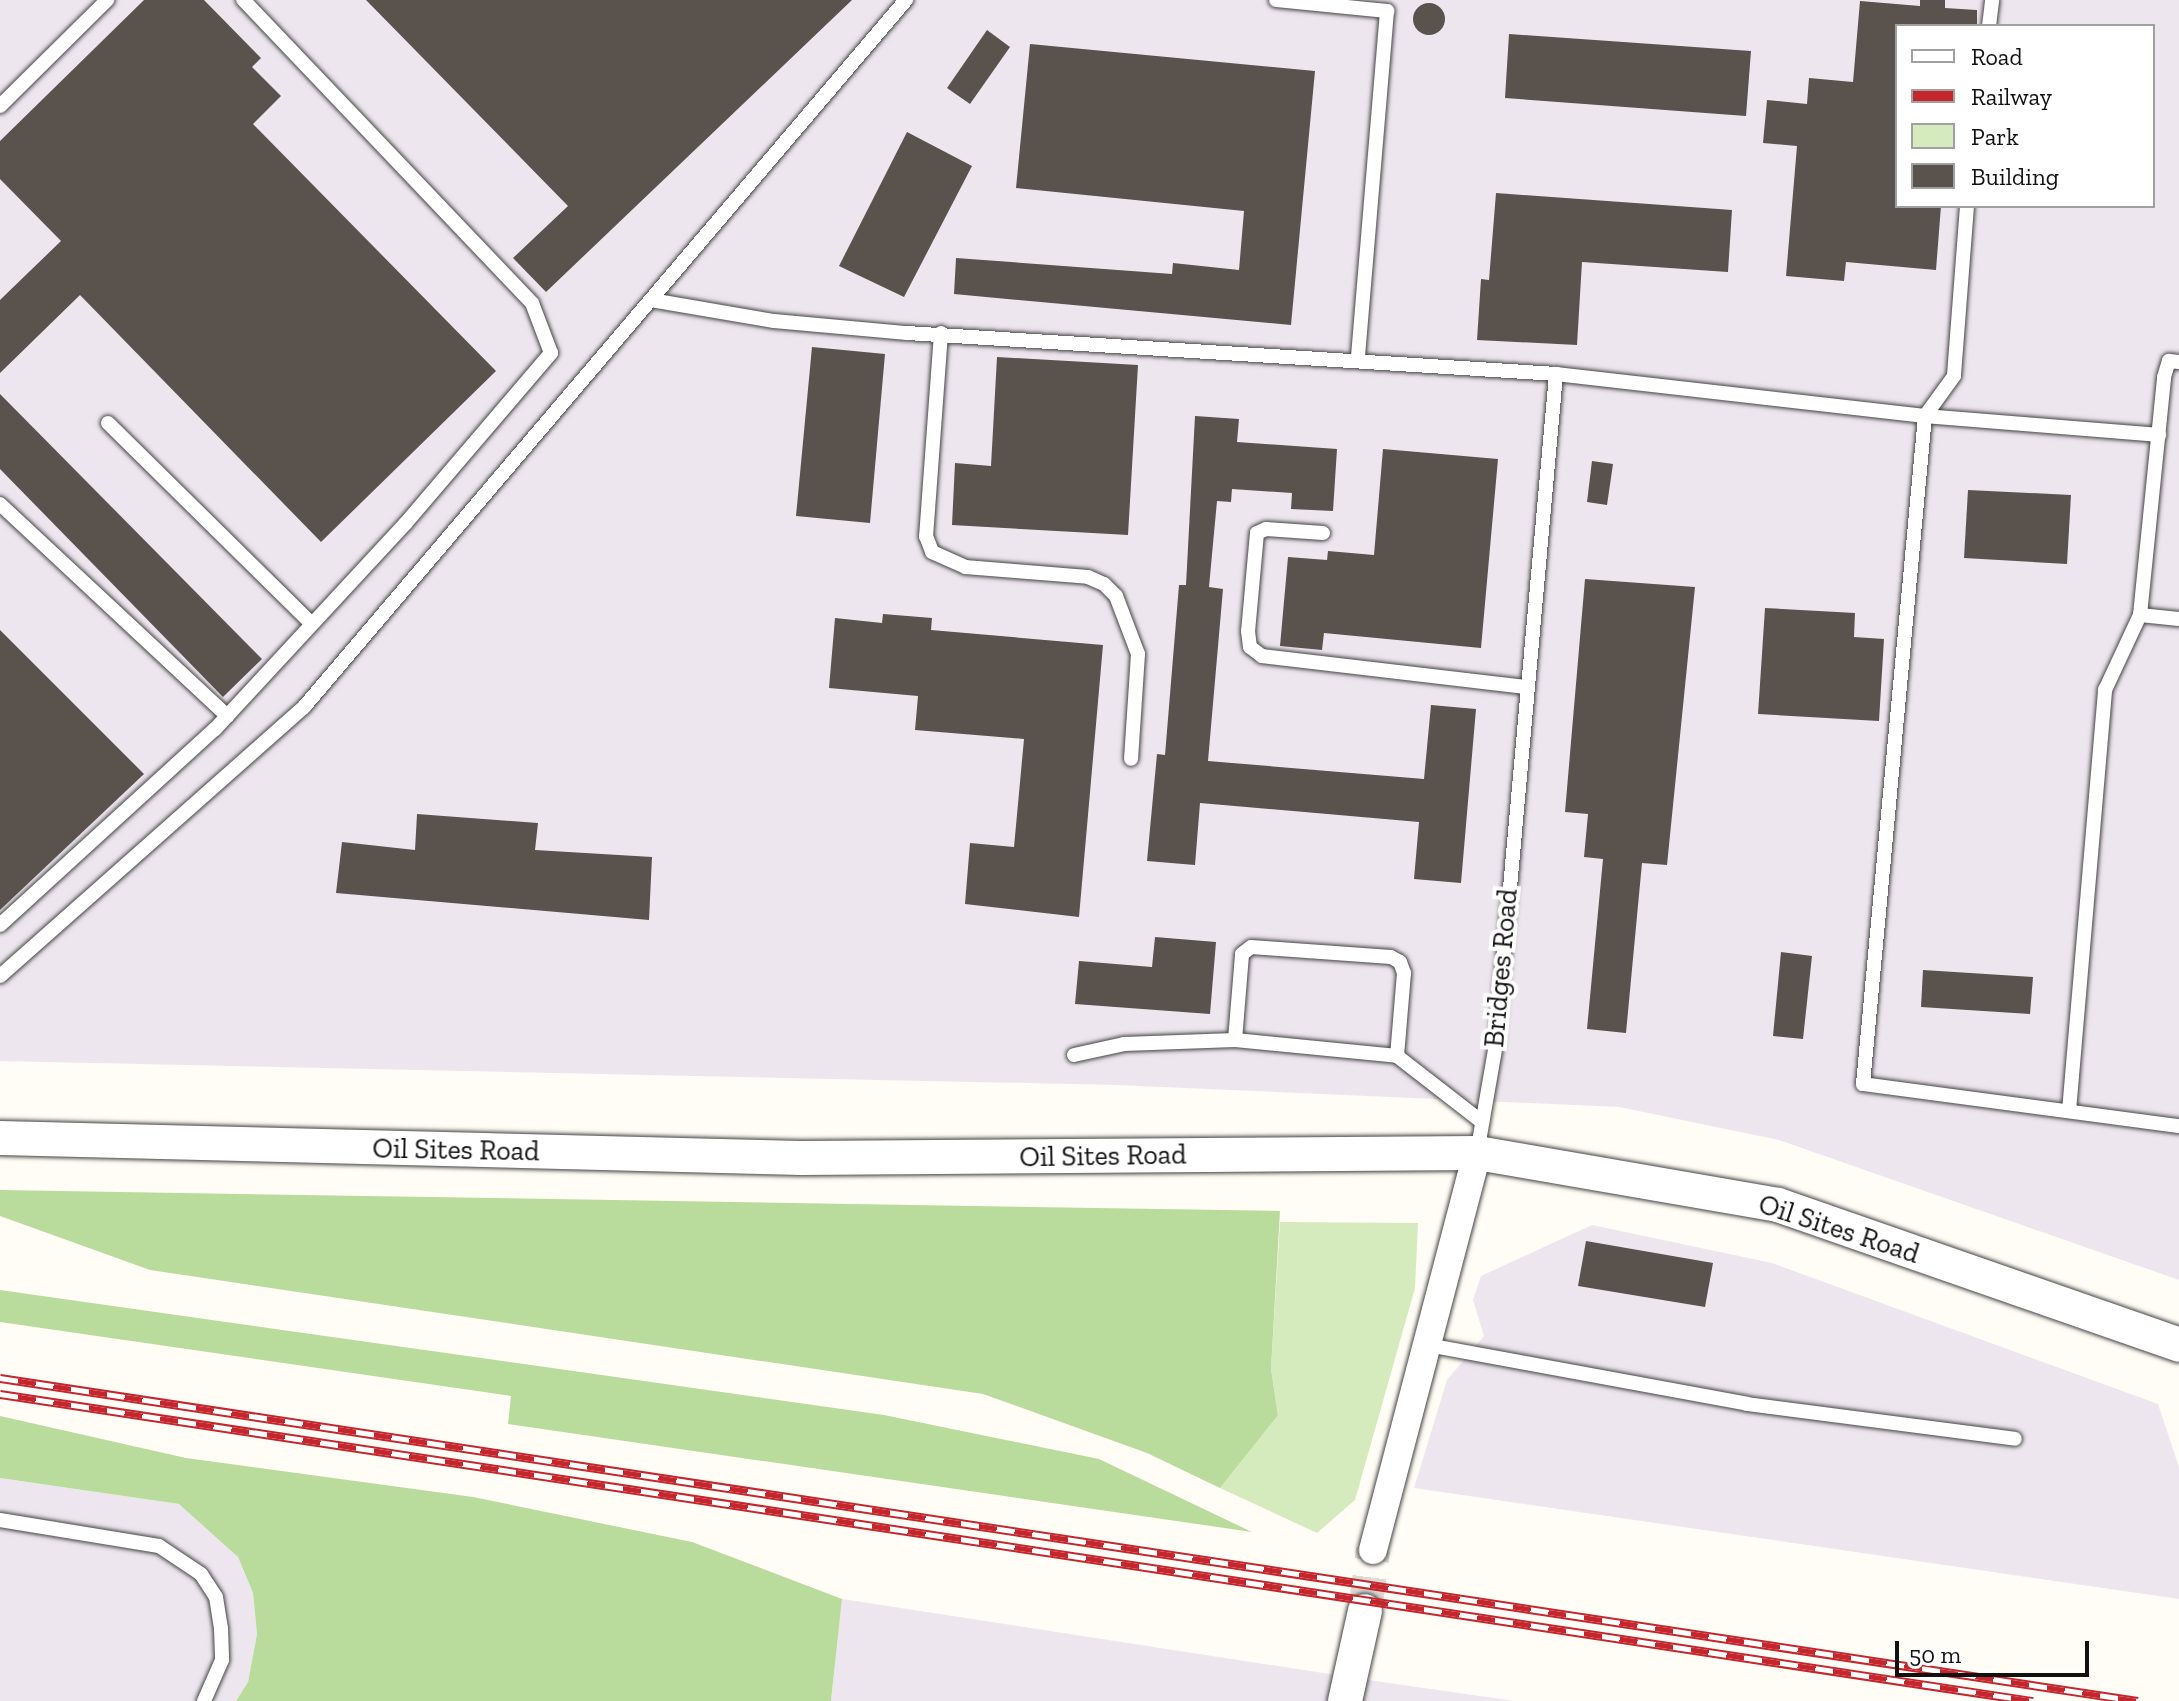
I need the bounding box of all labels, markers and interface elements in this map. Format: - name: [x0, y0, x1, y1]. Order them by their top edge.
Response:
- legend: [1895, 24, 2155, 208]
- text: Road: [1971, 42, 2023, 71]
- text: Railway: [1971, 82, 2052, 111]
- text: Park: [1971, 122, 2019, 151]
- text: Building: [1971, 162, 2059, 191]
- street label: Bridges Road: [1477, 887, 1525, 1049]
- street label: Oil Sites Road: [372, 1132, 540, 1168]
- street label: Oil Sites Road: [1019, 1138, 1187, 1174]
- street label: Oil Sites Road: [1754, 1187, 1924, 1271]
- scale bar: [1899, 1625, 2093, 1675]
- text: 50 m: [1909, 1640, 1961, 1669]

